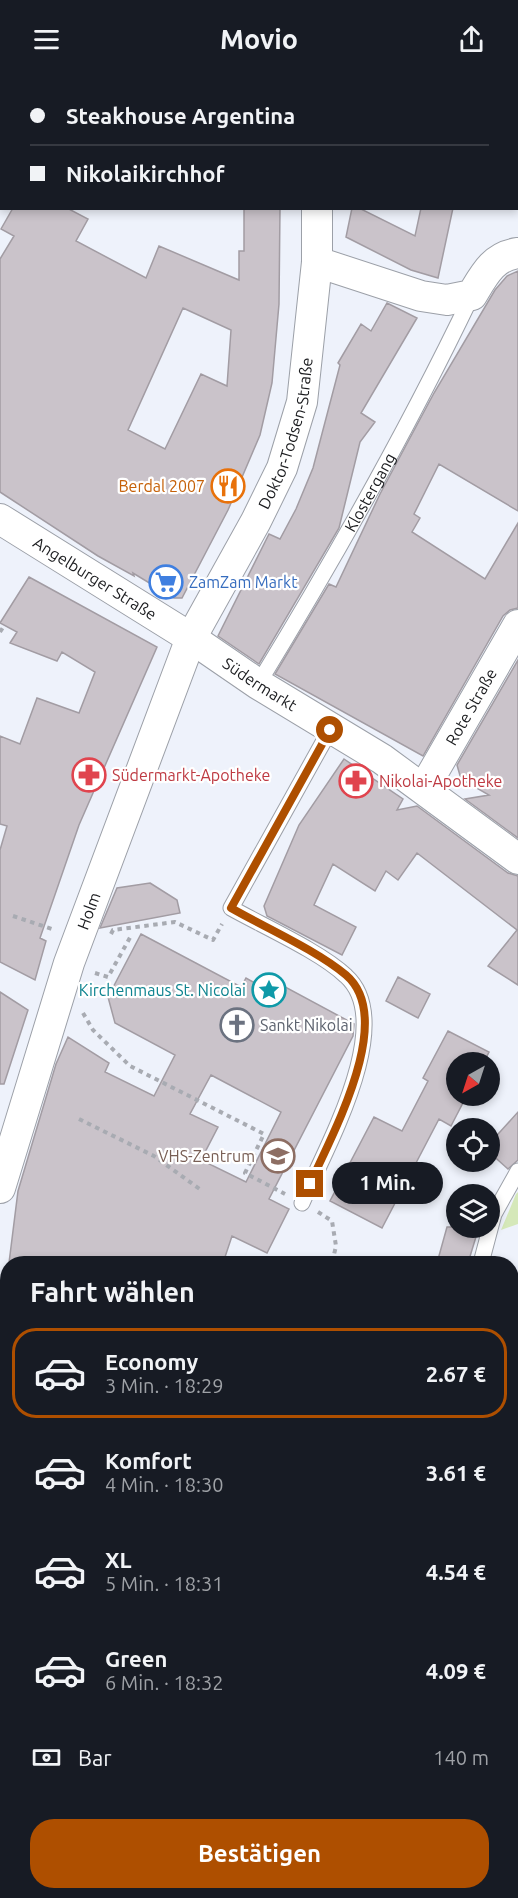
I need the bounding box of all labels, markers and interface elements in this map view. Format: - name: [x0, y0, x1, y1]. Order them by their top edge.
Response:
- icon: menu: [30, 23, 63, 56]
- icon: share: [455, 23, 488, 56]
- text: Movio: [220, 24, 298, 54]
- text: Steakhouse Argentina: [66, 103, 295, 128]
- text: Nikolaikirchhof: [66, 161, 225, 186]
- street label: Doktor-Todsen-Straße: [254, 357, 316, 512]
- street label: Klostergang: [341, 450, 399, 535]
- restaurant icon: Berdal 2007: [210, 468, 246, 504]
- place label: Berdal 2007: [118, 477, 205, 495]
- street label: Angelburger Straße: [30, 533, 160, 623]
- supermarket icon: ZamZam Markt: [148, 564, 184, 600]
- place label: ZamZam Markt: [189, 573, 298, 591]
- street label: Südermarkt: [220, 654, 301, 715]
- street label: Rote Straße: [442, 665, 500, 748]
- route start: [316, 716, 343, 743]
- pharmacy icon: Südermarkt-Apotheke: [71, 757, 107, 793]
- pharmacy icon: Nikolai-Apotheke: [338, 763, 374, 799]
- place label: Südermarkt-Apotheke: [112, 766, 270, 784]
- place label: Nikolai-Apotheke: [379, 772, 502, 790]
- street label: Holm: [73, 890, 104, 932]
- place icon: Kirchenmaus St. Nicolai: [251, 972, 287, 1008]
- place label: Kirchenmaus St. Nicolai: [79, 981, 246, 999]
- church icon: Sankt Nikolai: [219, 1007, 255, 1043]
- place label: Sankt Nikolai: [260, 1016, 353, 1034]
- north arrow: [446, 1052, 500, 1106]
- map controls: [446, 1052, 500, 1238]
- button: locate: [446, 1118, 500, 1172]
- school or university icon: VHS-Zentrum: [260, 1138, 296, 1174]
- place label: VHS-Zentrum: [158, 1147, 255, 1165]
- callout: 1 Min.: [331, 1163, 442, 1205]
- route end: [296, 1170, 323, 1197]
- text: 1 Min.: [360, 1171, 416, 1194]
- button: layers: [446, 1184, 500, 1238]
- text: Fahrt wählen: [30, 1277, 195, 1307]
- icon: car: [33, 1346, 87, 1400]
- text: Economy: [105, 1349, 198, 1374]
- text: 2.67 €: [426, 1361, 486, 1386]
- text: 3 Min. · 18:29: [105, 1374, 224, 1397]
- icon: car: [33, 1445, 87, 1499]
- text: Komfort: [105, 1448, 192, 1473]
- text: 3.61 €: [426, 1460, 486, 1485]
- text: 4 Min. · 18:30: [105, 1473, 224, 1496]
- icon: car: [33, 1544, 87, 1598]
- text: XL: [105, 1547, 132, 1572]
- text: 4.54 €: [426, 1559, 486, 1584]
- text: 5 Min. · 18:31: [105, 1572, 224, 1595]
- icon: car: [33, 1643, 87, 1697]
- text: Green: [105, 1646, 167, 1671]
- text: 4.09 €: [426, 1658, 486, 1683]
- text: 6 Min. · 18:32: [105, 1671, 224, 1694]
- icon: cash: [30, 1741, 63, 1774]
- text: Bar: [78, 1745, 112, 1770]
- text: 140 m: [433, 1746, 489, 1769]
- button: Bestätigen: [30, 1819, 489, 1888]

